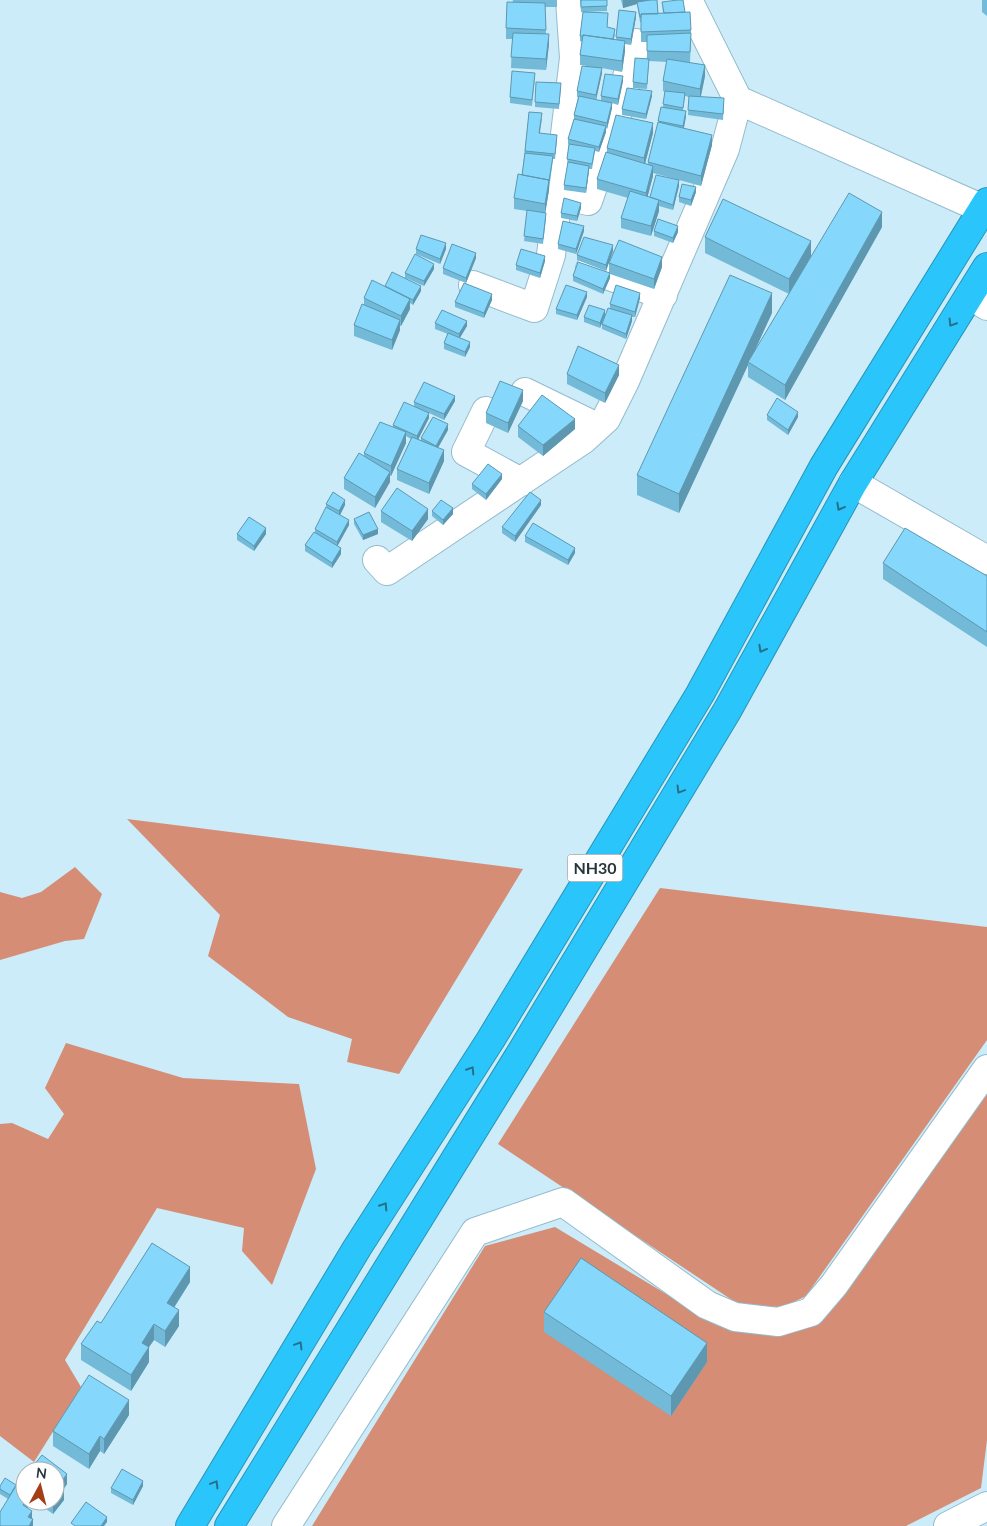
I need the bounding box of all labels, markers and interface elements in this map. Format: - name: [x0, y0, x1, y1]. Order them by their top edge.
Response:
- one-way arrow: [949, 318, 959, 327]
- one-way arrow: [836, 502, 846, 511]
- one-way arrow: [758, 644, 768, 653]
- one-way arrow: [676, 784, 686, 793]
- road number: NH30: [568, 854, 622, 881]
- one-way arrow: [465, 1066, 475, 1075]
- one-way arrow: [377, 1203, 387, 1212]
- one-way arrow: [292, 1342, 302, 1351]
- north arrow: [15, 1461, 65, 1511]
- text: N: [35, 1464, 48, 1482]
- one-way arrow: [209, 1481, 219, 1490]

